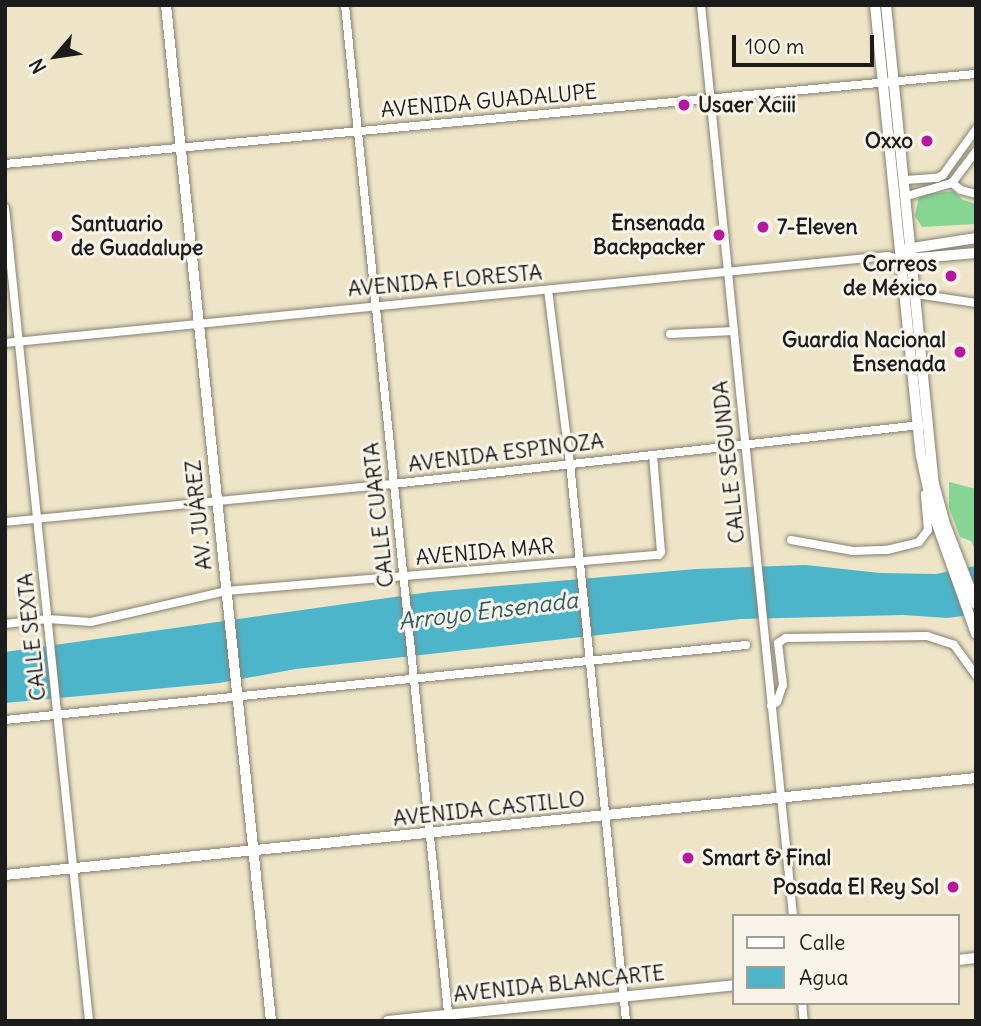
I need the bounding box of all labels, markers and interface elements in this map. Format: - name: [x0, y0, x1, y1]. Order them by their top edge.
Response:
- north arrow: [21, 21, 91, 91]
- scale bar: [736, 21, 878, 65]
- text: 100 m: [745, 33, 804, 60]
- text: N: [24, 55, 51, 78]
- street label: AVENIDA GUADALUPE: [380, 79, 598, 123]
- place label: Usaer Xciii: [698, 92, 796, 118]
- marker: Usaer Xciii: [676, 97, 692, 113]
- place label: Oxxo: [865, 128, 913, 154]
- marker: Oxxo: [919, 133, 935, 149]
- place label: Ensenada Backpacker: [593, 210, 705, 260]
- place label: Santuario de Guadalupe: [71, 211, 203, 261]
- place label: 7-Eleven: [777, 214, 858, 240]
- marker: 7-Eleven: [755, 219, 771, 235]
- marker: Ensenada Backpacker: [711, 227, 727, 243]
- marker: Santuario de Guadalupe: [49, 228, 65, 244]
- place label: Correos de México: [843, 251, 937, 301]
- street label: AVENIDA FLORESTA: [347, 260, 543, 302]
- marker: Correos de México: [943, 268, 959, 284]
- place label: Guardia Nacional Ensenada: [782, 327, 946, 377]
- marker: Guardia Nacional Ensenada: [952, 344, 968, 360]
- street label: CALLE SEGUNDA: [708, 379, 750, 545]
- street label: AVENIDA ESPINOZA: [407, 429, 605, 477]
- street label: CALLE CUARTA: [359, 441, 399, 589]
- street label: AV. JUÁREZ: [181, 459, 217, 571]
- street label: AVENIDA MAR: [415, 533, 555, 571]
- street label: CALLE SEXTA: [13, 572, 51, 702]
- water label: Arroyo Ensenada: [397, 586, 579, 636]
- street label: AVENIDA CASTILLO: [392, 786, 586, 832]
- place label: Smart & Final: [702, 845, 831, 871]
- marker: Smart & Final: [680, 850, 696, 866]
- place label: Posada El Rey Sol: [773, 874, 939, 900]
- marker: Posada El Rey Sol: [945, 879, 961, 895]
- legend: [732, 914, 960, 1005]
- text: Calle: [799, 929, 845, 956]
- street label: AVENIDA BLANCARTE: [452, 960, 666, 1008]
- text: Agua: [799, 964, 848, 991]

